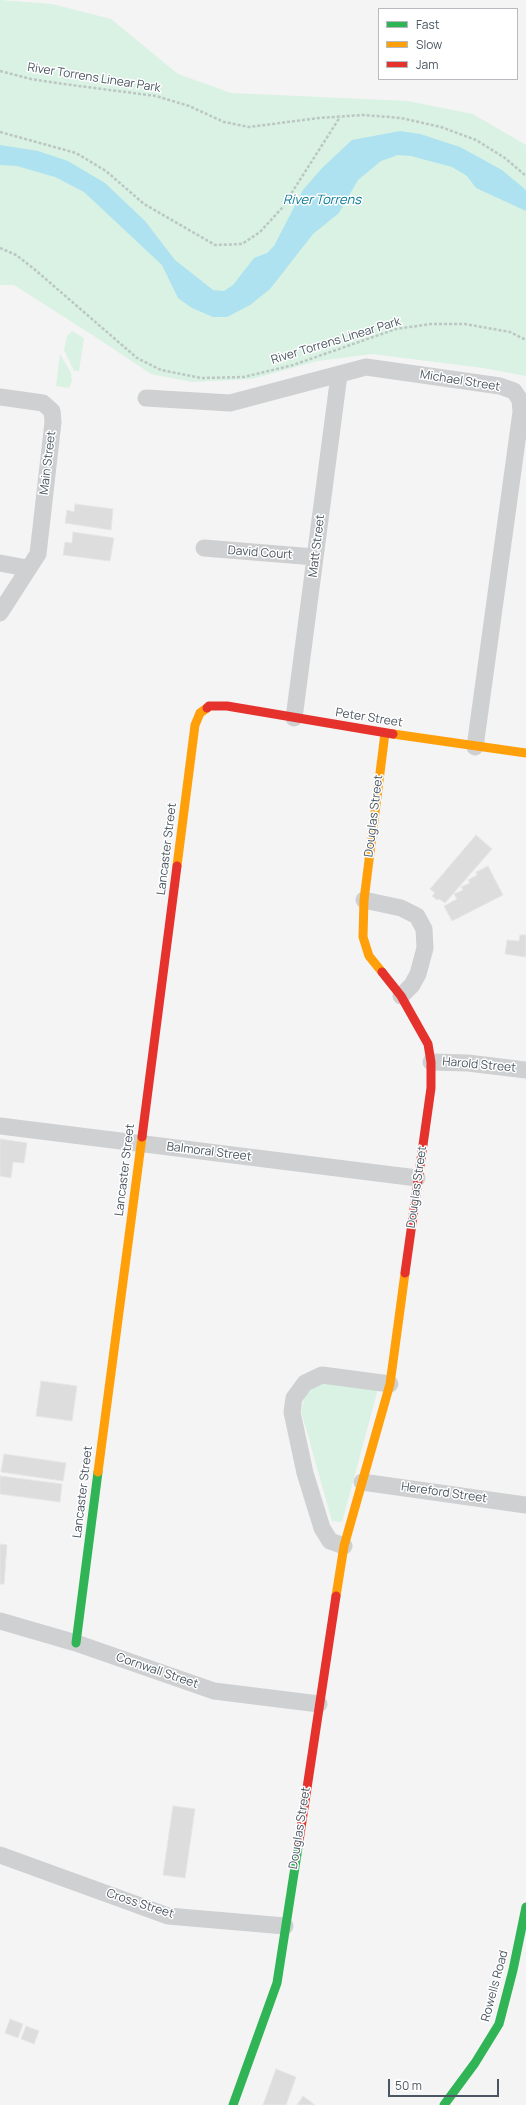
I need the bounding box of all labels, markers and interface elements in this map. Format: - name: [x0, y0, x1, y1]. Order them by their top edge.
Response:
- legend: [378, 8, 518, 80]
- text: Fast: [416, 16, 440, 33]
- text: Slow: [416, 36, 442, 53]
- text: Jam: [416, 56, 438, 73]
- street label: River Torrens Linear Park: [26, 60, 162, 96]
- water label: River Torrens: [283, 192, 361, 208]
- street label: River Torrens Linear Park: [270, 314, 402, 368]
- street label: Michael Street: [419, 368, 501, 394]
- street label: Main Street: [37, 430, 59, 496]
- street label: Matt Street: [306, 514, 328, 578]
- street label: David Court: [227, 544, 293, 562]
- street label: Peter Street: [334, 706, 404, 730]
- street label: Douglas Street: [362, 774, 386, 858]
- street label: Lancaster Street: [154, 802, 180, 896]
- street label: Harold Street: [442, 1055, 516, 1075]
- street label: Lancaster Street: [112, 1123, 138, 1217]
- street label: Balmoral Street: [166, 1140, 252, 1164]
- street label: Douglas Street: [404, 1145, 430, 1229]
- street label: Lancaster Street: [70, 1445, 96, 1539]
- street label: Hereford Street: [400, 1480, 488, 1506]
- street label: Cornwall Street: [114, 1650, 200, 1692]
- street label: Douglas Street: [286, 1786, 314, 1870]
- street label: Cross Street: [104, 1886, 176, 1922]
- street label: Rowells Road: [479, 1949, 511, 2023]
- scale bar: [390, 2071, 501, 2097]
- text: 50 m: [395, 2077, 422, 2094]

